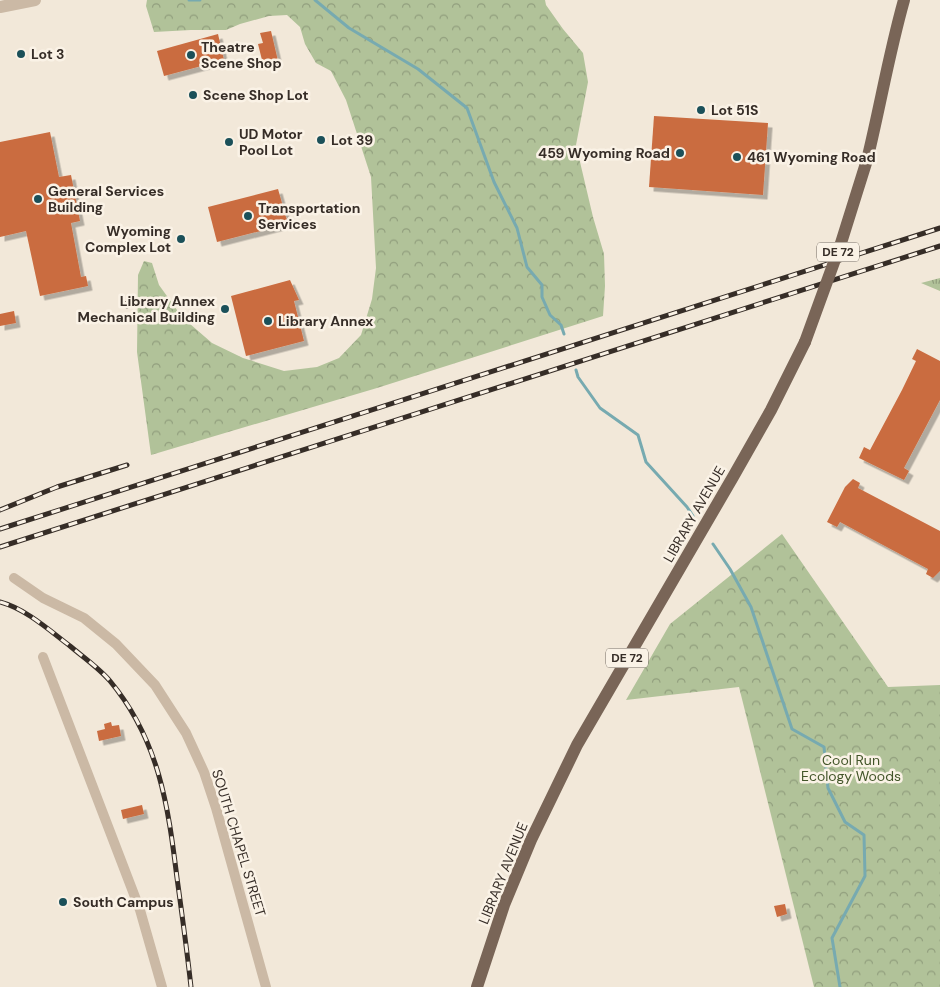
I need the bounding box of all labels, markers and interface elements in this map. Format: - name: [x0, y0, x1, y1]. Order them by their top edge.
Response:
- place label: Theatre Scene Shop: [201, 38, 282, 72]
- place label: Lot 3: [31, 45, 65, 63]
- marker: Lot 3: [15, 48, 27, 60]
- marker: Theatre Scene Shop: [185, 49, 197, 61]
- place label: Scene Shop Lot: [203, 86, 309, 104]
- marker: Scene Shop Lot: [187, 89, 199, 101]
- place label: Lot 51S: [711, 101, 758, 119]
- marker: Lot 51S: [695, 104, 707, 116]
- place label: UD Motor Pool Lot: [239, 125, 303, 159]
- place label: Lot 39: [331, 131, 373, 149]
- marker: Lot 39: [315, 134, 327, 146]
- marker: UD Motor Pool Lot: [223, 136, 235, 148]
- place label: 459 Wyoming Road: [538, 144, 670, 162]
- marker: 459 Wyoming Road: [674, 147, 686, 159]
- place label: 461 Wyoming Road: [747, 148, 876, 166]
- marker: 461 Wyoming Road: [731, 151, 743, 163]
- place label: General Services Building: [48, 182, 164, 216]
- marker: General Services Building: [32, 193, 44, 205]
- place label: Transportation Services: [258, 199, 360, 233]
- marker: Transportation Services: [242, 210, 254, 222]
- place label: Wyoming Complex Lot: [85, 222, 171, 256]
- marker: Wyoming Complex Lot: [175, 233, 187, 245]
- road number: DE 72: [817, 242, 859, 262]
- place label: Library Annex Mechanical Building: [77, 292, 215, 326]
- marker: Library Annex Mechanical Building: [219, 303, 231, 315]
- place label: Library Annex: [278, 312, 373, 330]
- marker: Library Annex: [262, 315, 274, 327]
- street label: LIBRARY AVENUE: [659, 462, 729, 565]
- road number: DE 72: [606, 648, 648, 668]
- park label: Cool Run Ecology Woods: [801, 751, 901, 785]
- street label: SOUTH CHAPEL STREET: [208, 767, 270, 919]
- street label: LIBRARY AVENUE: [474, 819, 532, 927]
- place label: South Campus: [73, 893, 174, 911]
- marker: South Campus: [57, 896, 69, 908]

